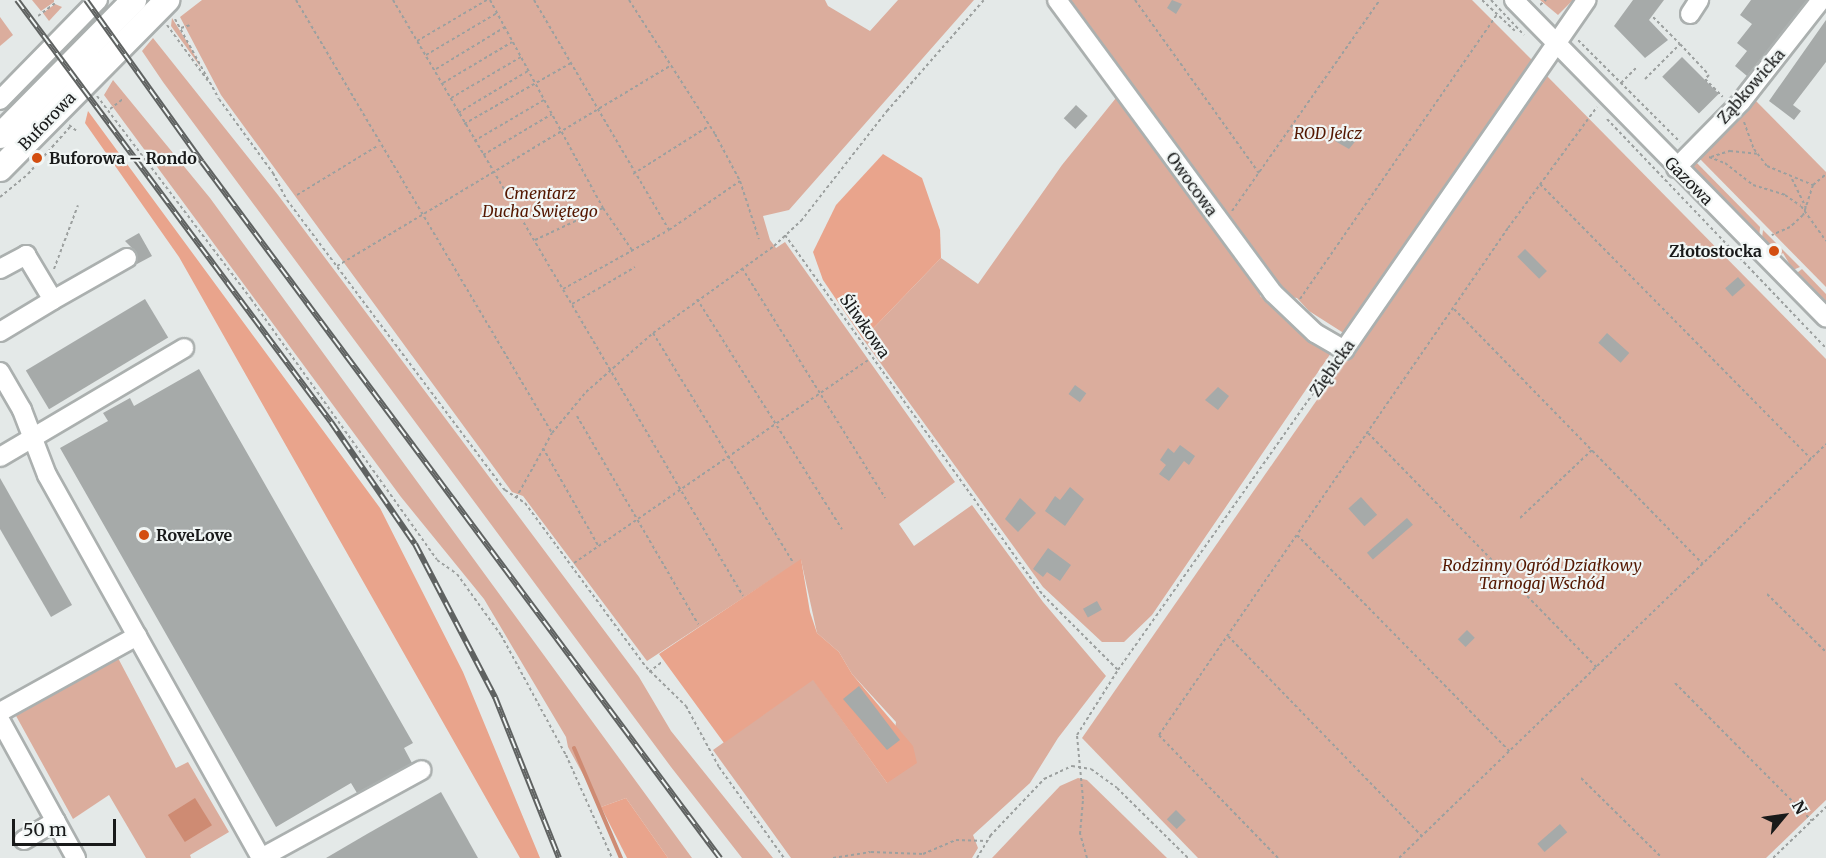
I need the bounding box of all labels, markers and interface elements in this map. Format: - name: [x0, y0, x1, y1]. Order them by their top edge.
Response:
- street label: Ząbkowicka: [1713, 45, 1789, 127]
- street label: Buforowa: [14, 88, 80, 154]
- park label: ROD Jelcz: [1294, 123, 1362, 143]
- place label: Buforowa – Rondo: [49, 148, 197, 168]
- street label: Owocowa: [1162, 148, 1222, 220]
- marker: Buforowa – Rondo: [30, 151, 44, 165]
- street label: Gazowa: [1661, 153, 1717, 209]
- park label: Cmentarz Ducha Świętego: [482, 183, 598, 221]
- place label: Złotostocka: [1669, 241, 1762, 261]
- marker: Złotostocka: [1767, 244, 1781, 258]
- street label: Śliwkowa: [836, 290, 894, 362]
- street label: Ziębicka: [1306, 336, 1358, 400]
- place label: RoveLove: [156, 525, 232, 545]
- marker: RoveLove: [137, 528, 151, 542]
- park label: Rodzinny Ogród Działkowy Tarnogaj Wschód: [1442, 555, 1642, 593]
- north arrow: [1754, 786, 1814, 846]
- text: N: [1788, 797, 1812, 818]
- scale bar: [15, 807, 118, 845]
- text: 50 m: [23, 818, 67, 841]

